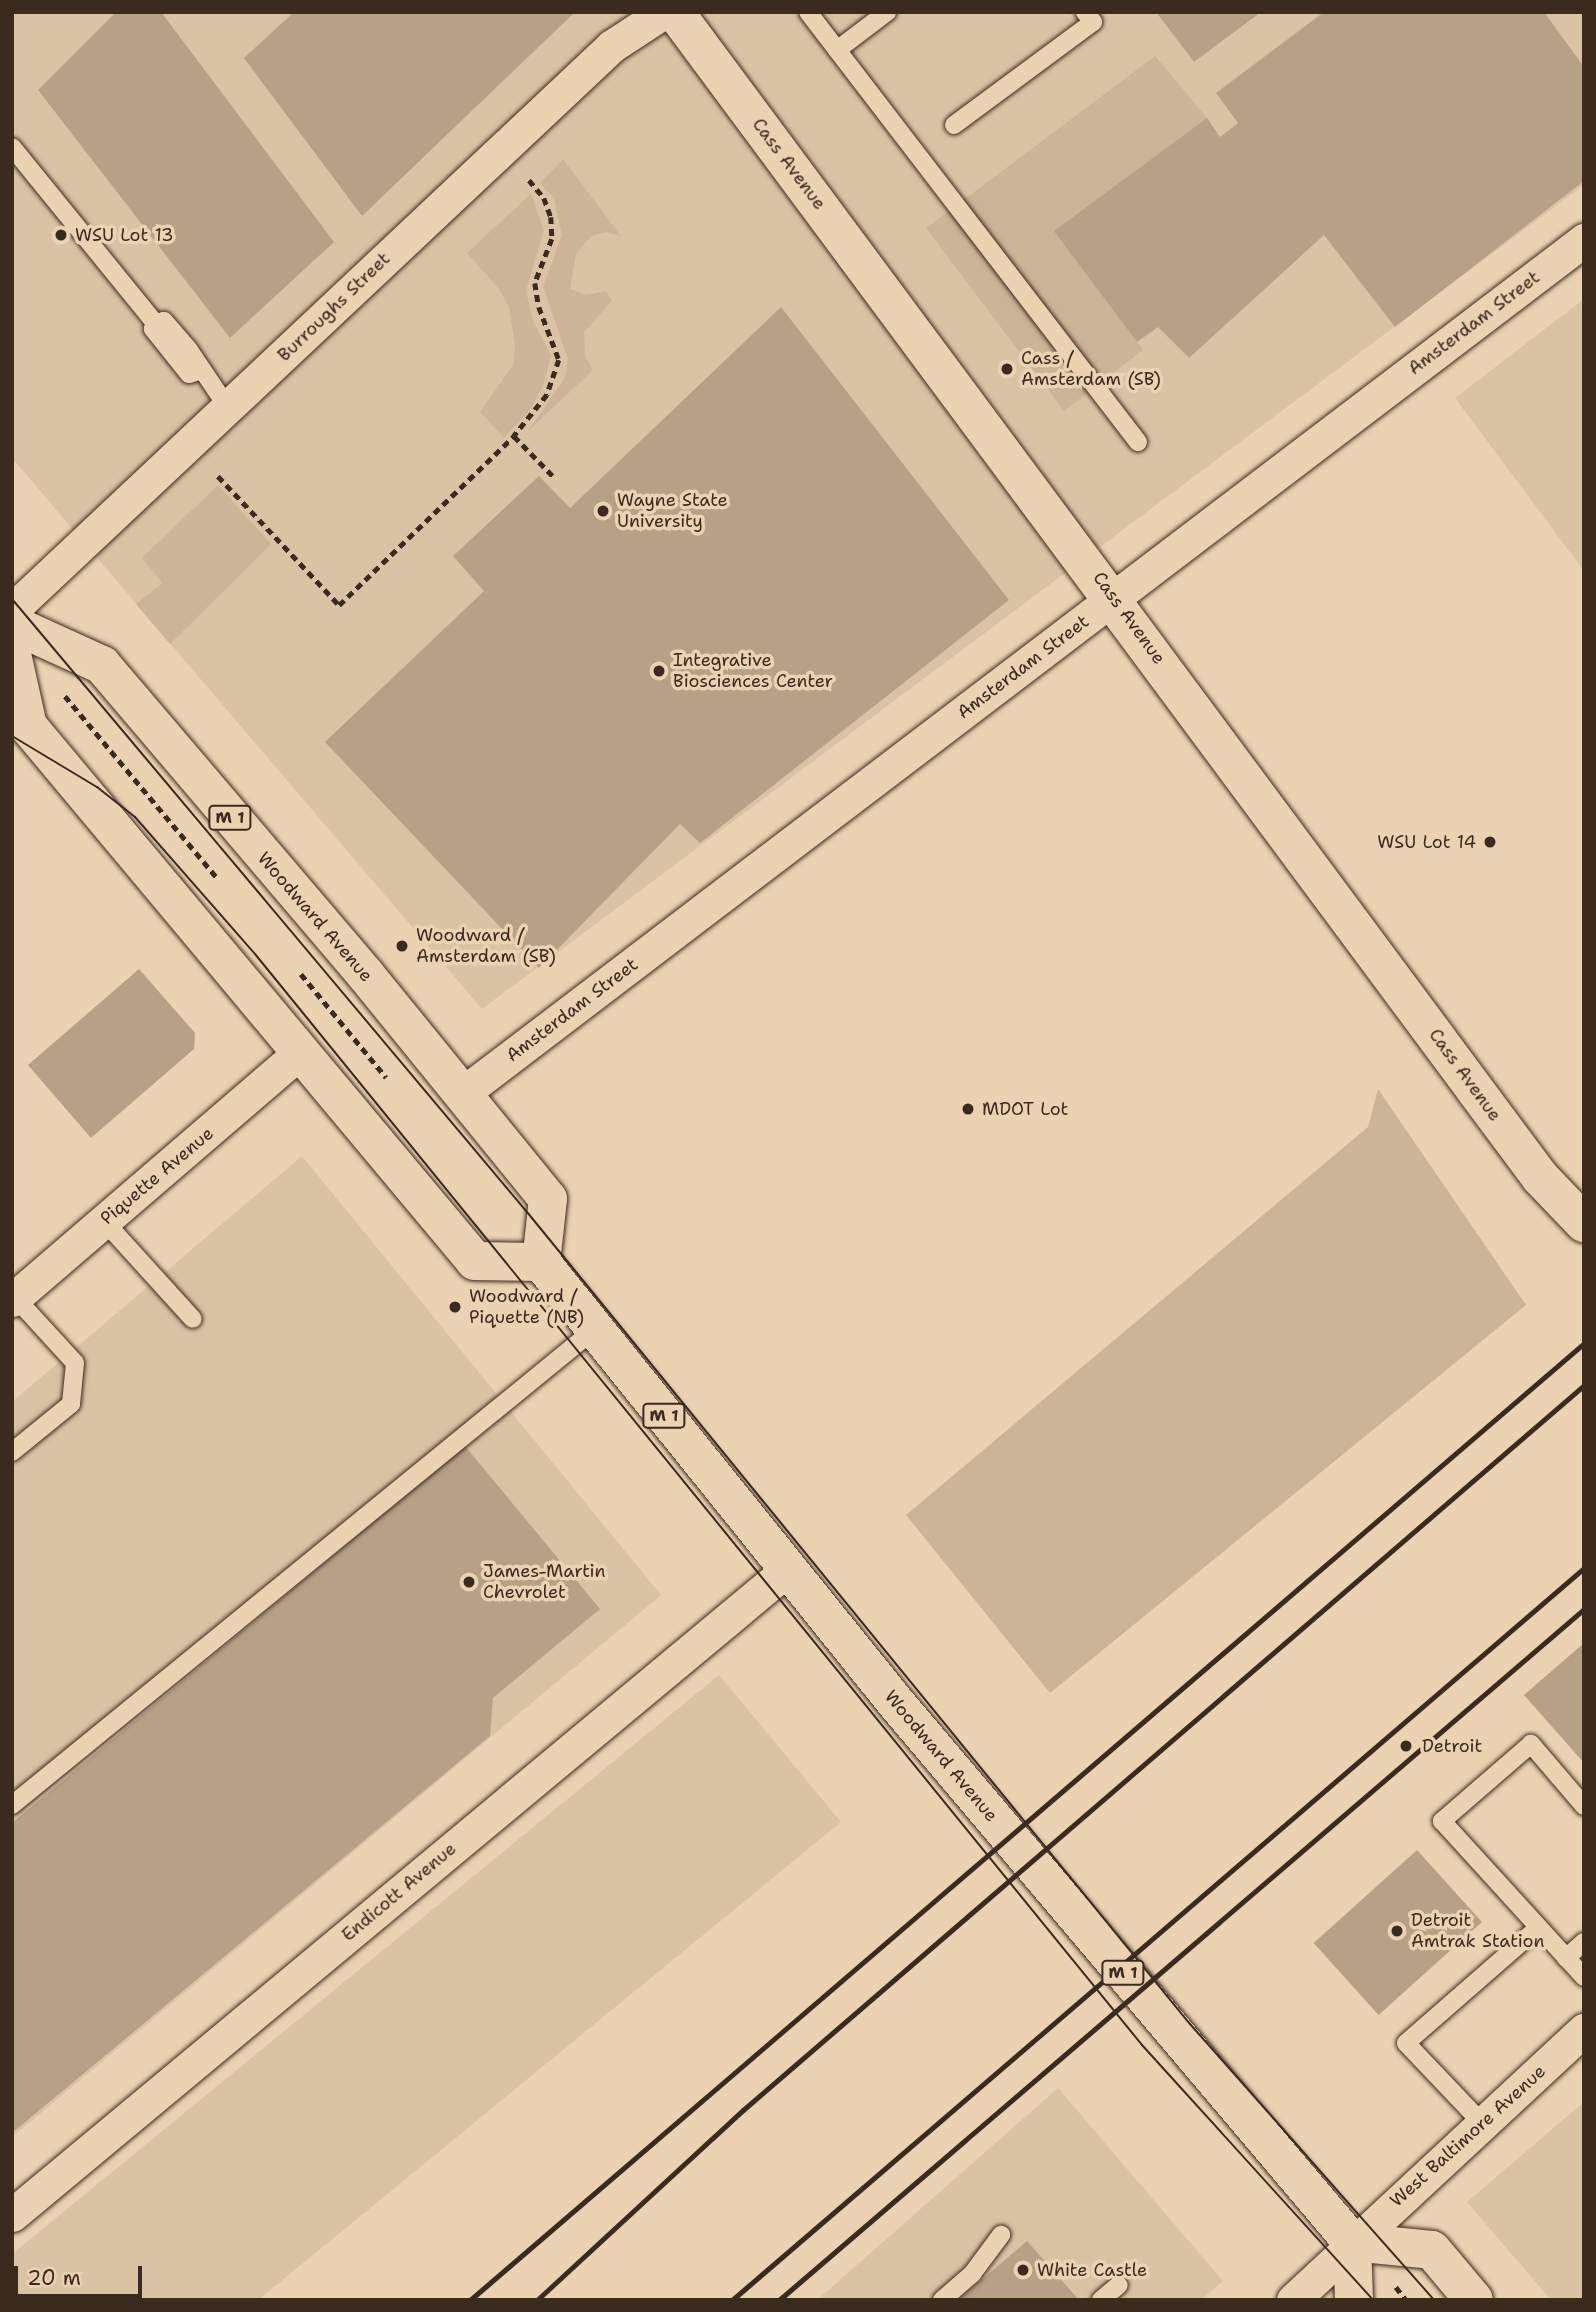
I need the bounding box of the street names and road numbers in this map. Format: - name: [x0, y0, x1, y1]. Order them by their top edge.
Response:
- street label: Cass Avenue: [748, 114, 830, 214]
- street label: Burroughs Street: [273, 248, 395, 366]
- street label: Amsterdam Street: [1404, 267, 1544, 379]
- street label: Cass Avenue: [1088, 568, 1170, 668]
- street label: Amsterdam Street: [953, 611, 1093, 723]
- road number: M 1: [207, 806, 253, 831]
- street label: Woodward Avenue: [253, 848, 377, 986]
- street label: Amsterdam Street: [502, 954, 642, 1066]
- street label: Cass Avenue: [1424, 1025, 1506, 1125]
- street label: Piquette Avenue: [96, 1123, 218, 1229]
- road number: M 1: [641, 1404, 687, 1428]
- street label: Woodward Avenue: [880, 1686, 1002, 1826]
- street label: Endicott Avenue: [338, 1838, 460, 1946]
- road number: M 1: [1100, 1960, 1146, 1985]
- street label: West Baltimore Avenue: [1386, 2061, 1550, 2211]

